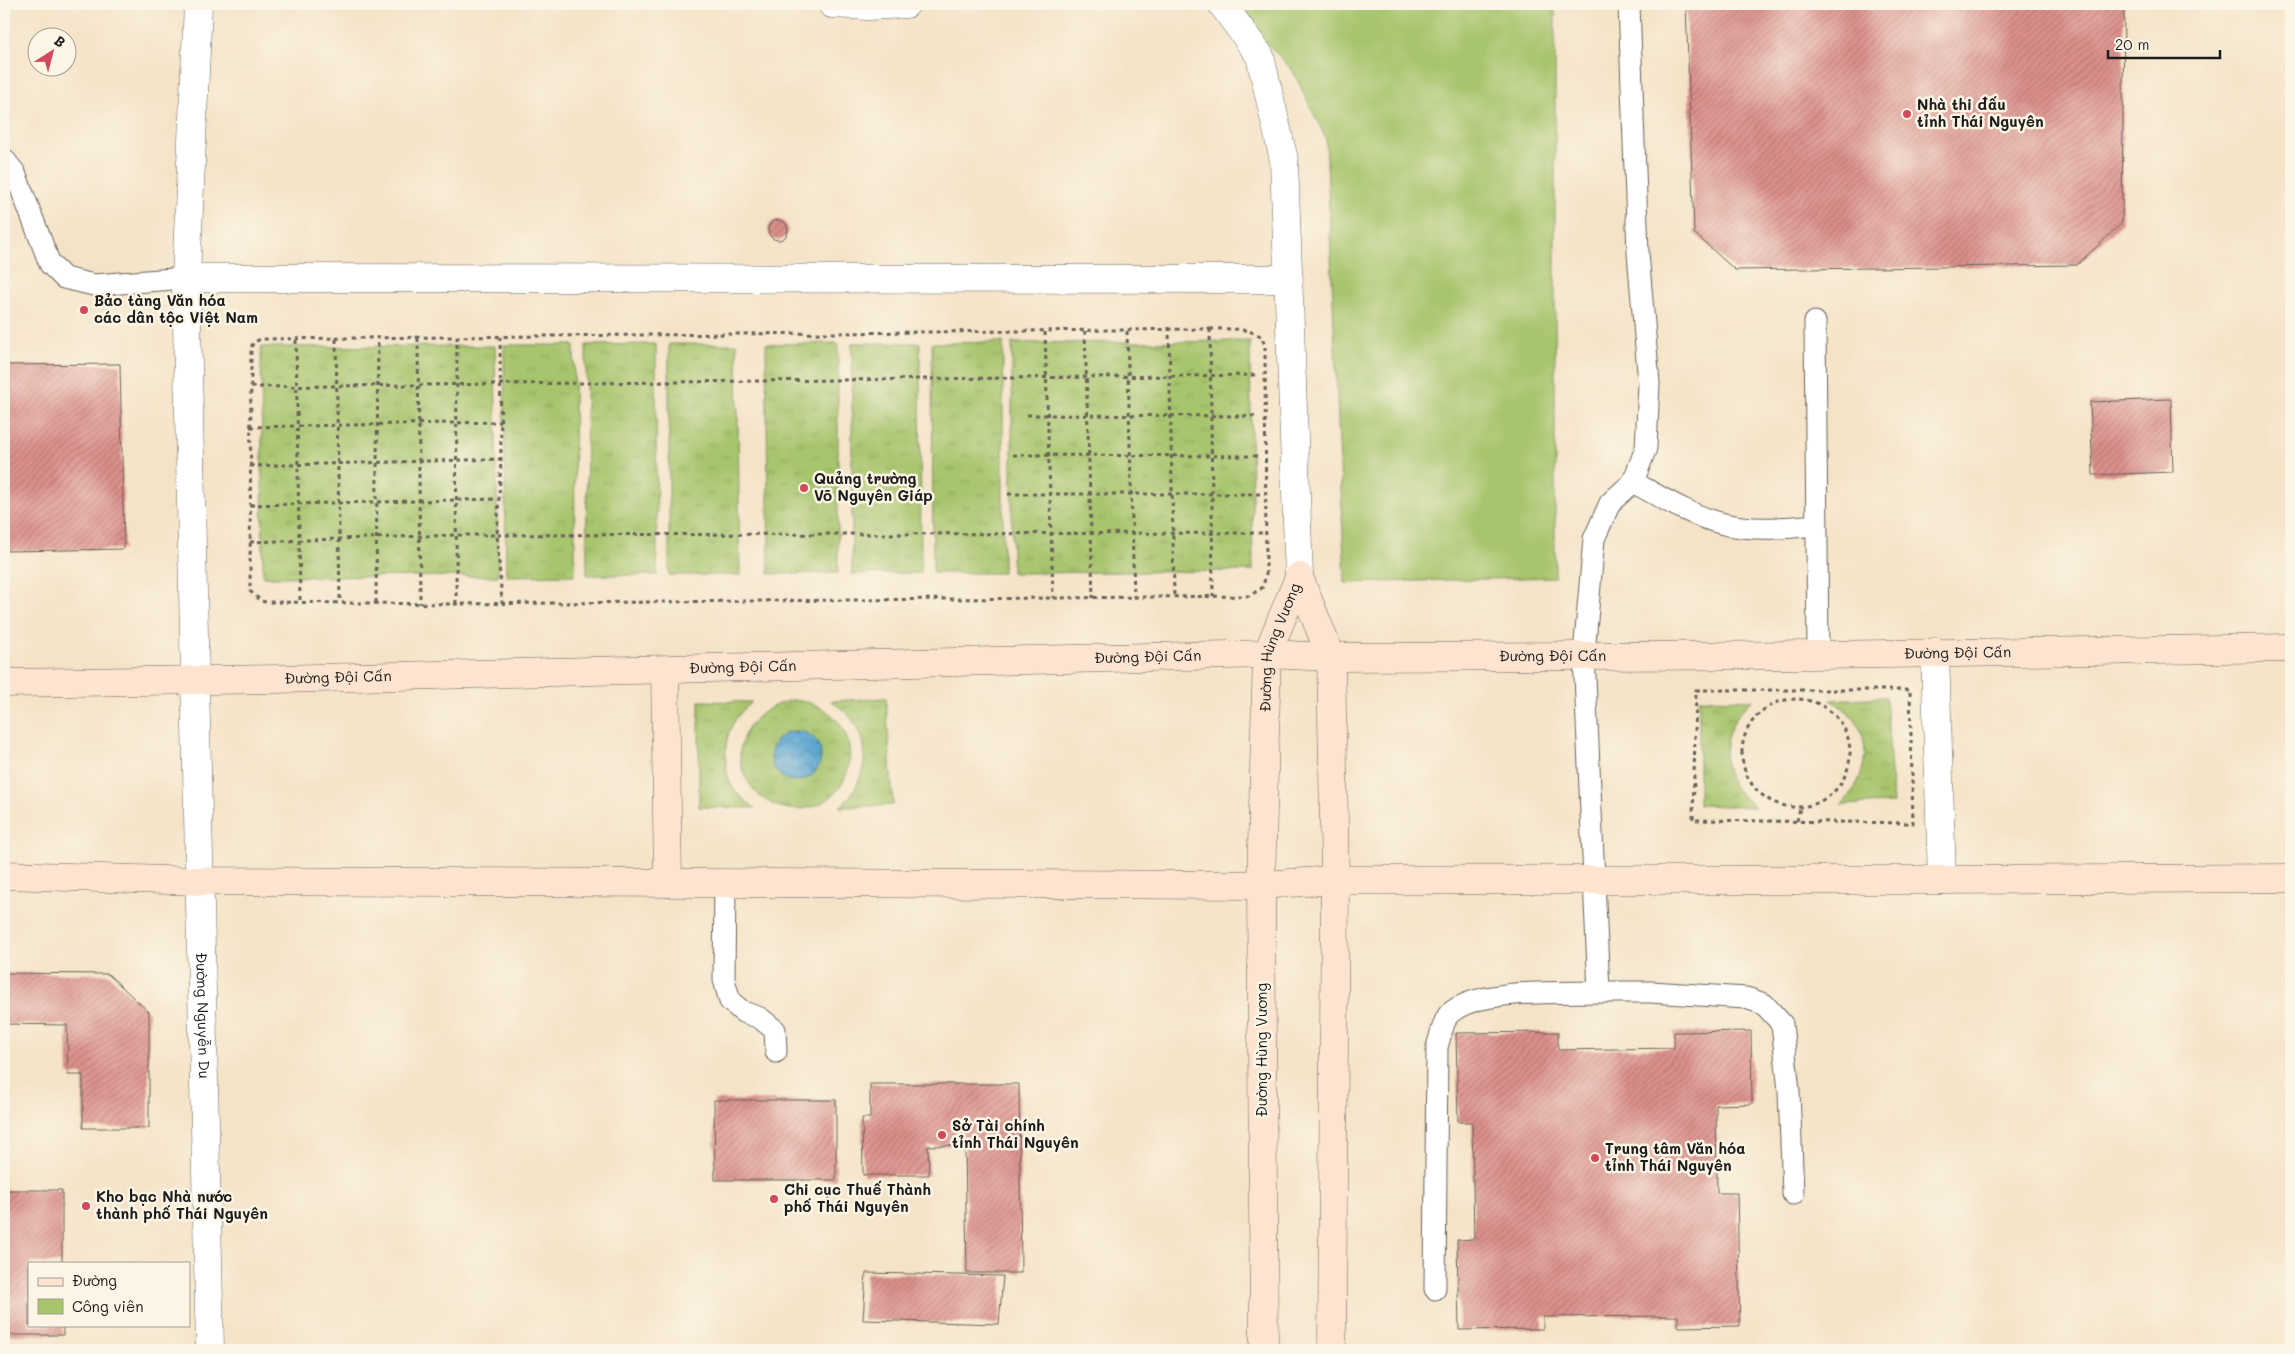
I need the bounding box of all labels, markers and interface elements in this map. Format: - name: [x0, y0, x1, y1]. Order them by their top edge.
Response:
- north arrow: [28, 28, 78, 78]
- scale bar: [2108, 28, 2220, 60]
- text: B: [51, 31, 69, 52]
- text: 20 m: [2115, 34, 2149, 54]
- place label: Nhà thi đấu tỉnh Thái Nguyên: [1917, 94, 2044, 131]
- marker: Nhà thi đấu tỉnh Thái Nguyên: [1901, 108, 1913, 120]
- place label: Bảo tàng Văn hóa các dân tộc Việt Nam: [94, 290, 258, 327]
- marker: Bảo tàng Văn hóa các dân tộc Việt Nam: [78, 304, 90, 316]
- place label: Quảng trường Võ Nguyên Giáp: [814, 468, 933, 505]
- marker: Quảng trường Võ Nguyên Giáp: [798, 482, 810, 494]
- street label: Đường Hùng Vương: [1254, 579, 1305, 712]
- street label: Đường Đội Cấn: [1904, 641, 2011, 663]
- street label: Đường Đội Cấn: [1094, 645, 1202, 667]
- street label: Đường Đội Cấn: [1499, 645, 1606, 665]
- street label: Đường Đội Cấn: [689, 655, 797, 678]
- street label: Đường Đội Cấn: [284, 665, 392, 688]
- street label: Đường Nguyễn Du: [192, 952, 215, 1079]
- street label: Đường Hùng Vương: [1251, 983, 1271, 1117]
- place label: Sở Tài chính tỉnh Thái Nguyên: [952, 1115, 1079, 1152]
- marker: Sở Tài chính tỉnh Thái Nguyên: [936, 1129, 948, 1141]
- place label: Trung tâm Văn hóa tỉnh Thái Nguyên: [1605, 1138, 1745, 1175]
- marker: Trung tâm Văn hóa tỉnh Thái Nguyên: [1589, 1152, 1601, 1164]
- place label: Chi cục Thuế Thành phố Thái Nguyên: [784, 1179, 931, 1216]
- place label: Kho bạc Nhà nước thành phố Thái Nguyên: [96, 1186, 268, 1223]
- marker: Chi cục Thuế Thành phố Thái Nguyên: [768, 1193, 780, 1205]
- marker: Kho bạc Nhà nước thành phố Thái Nguyên: [80, 1200, 92, 1212]
- legend: [28, 1262, 190, 1326]
- text: Đường: [72, 1270, 117, 1290]
- text: Công viên: [72, 1296, 144, 1316]

